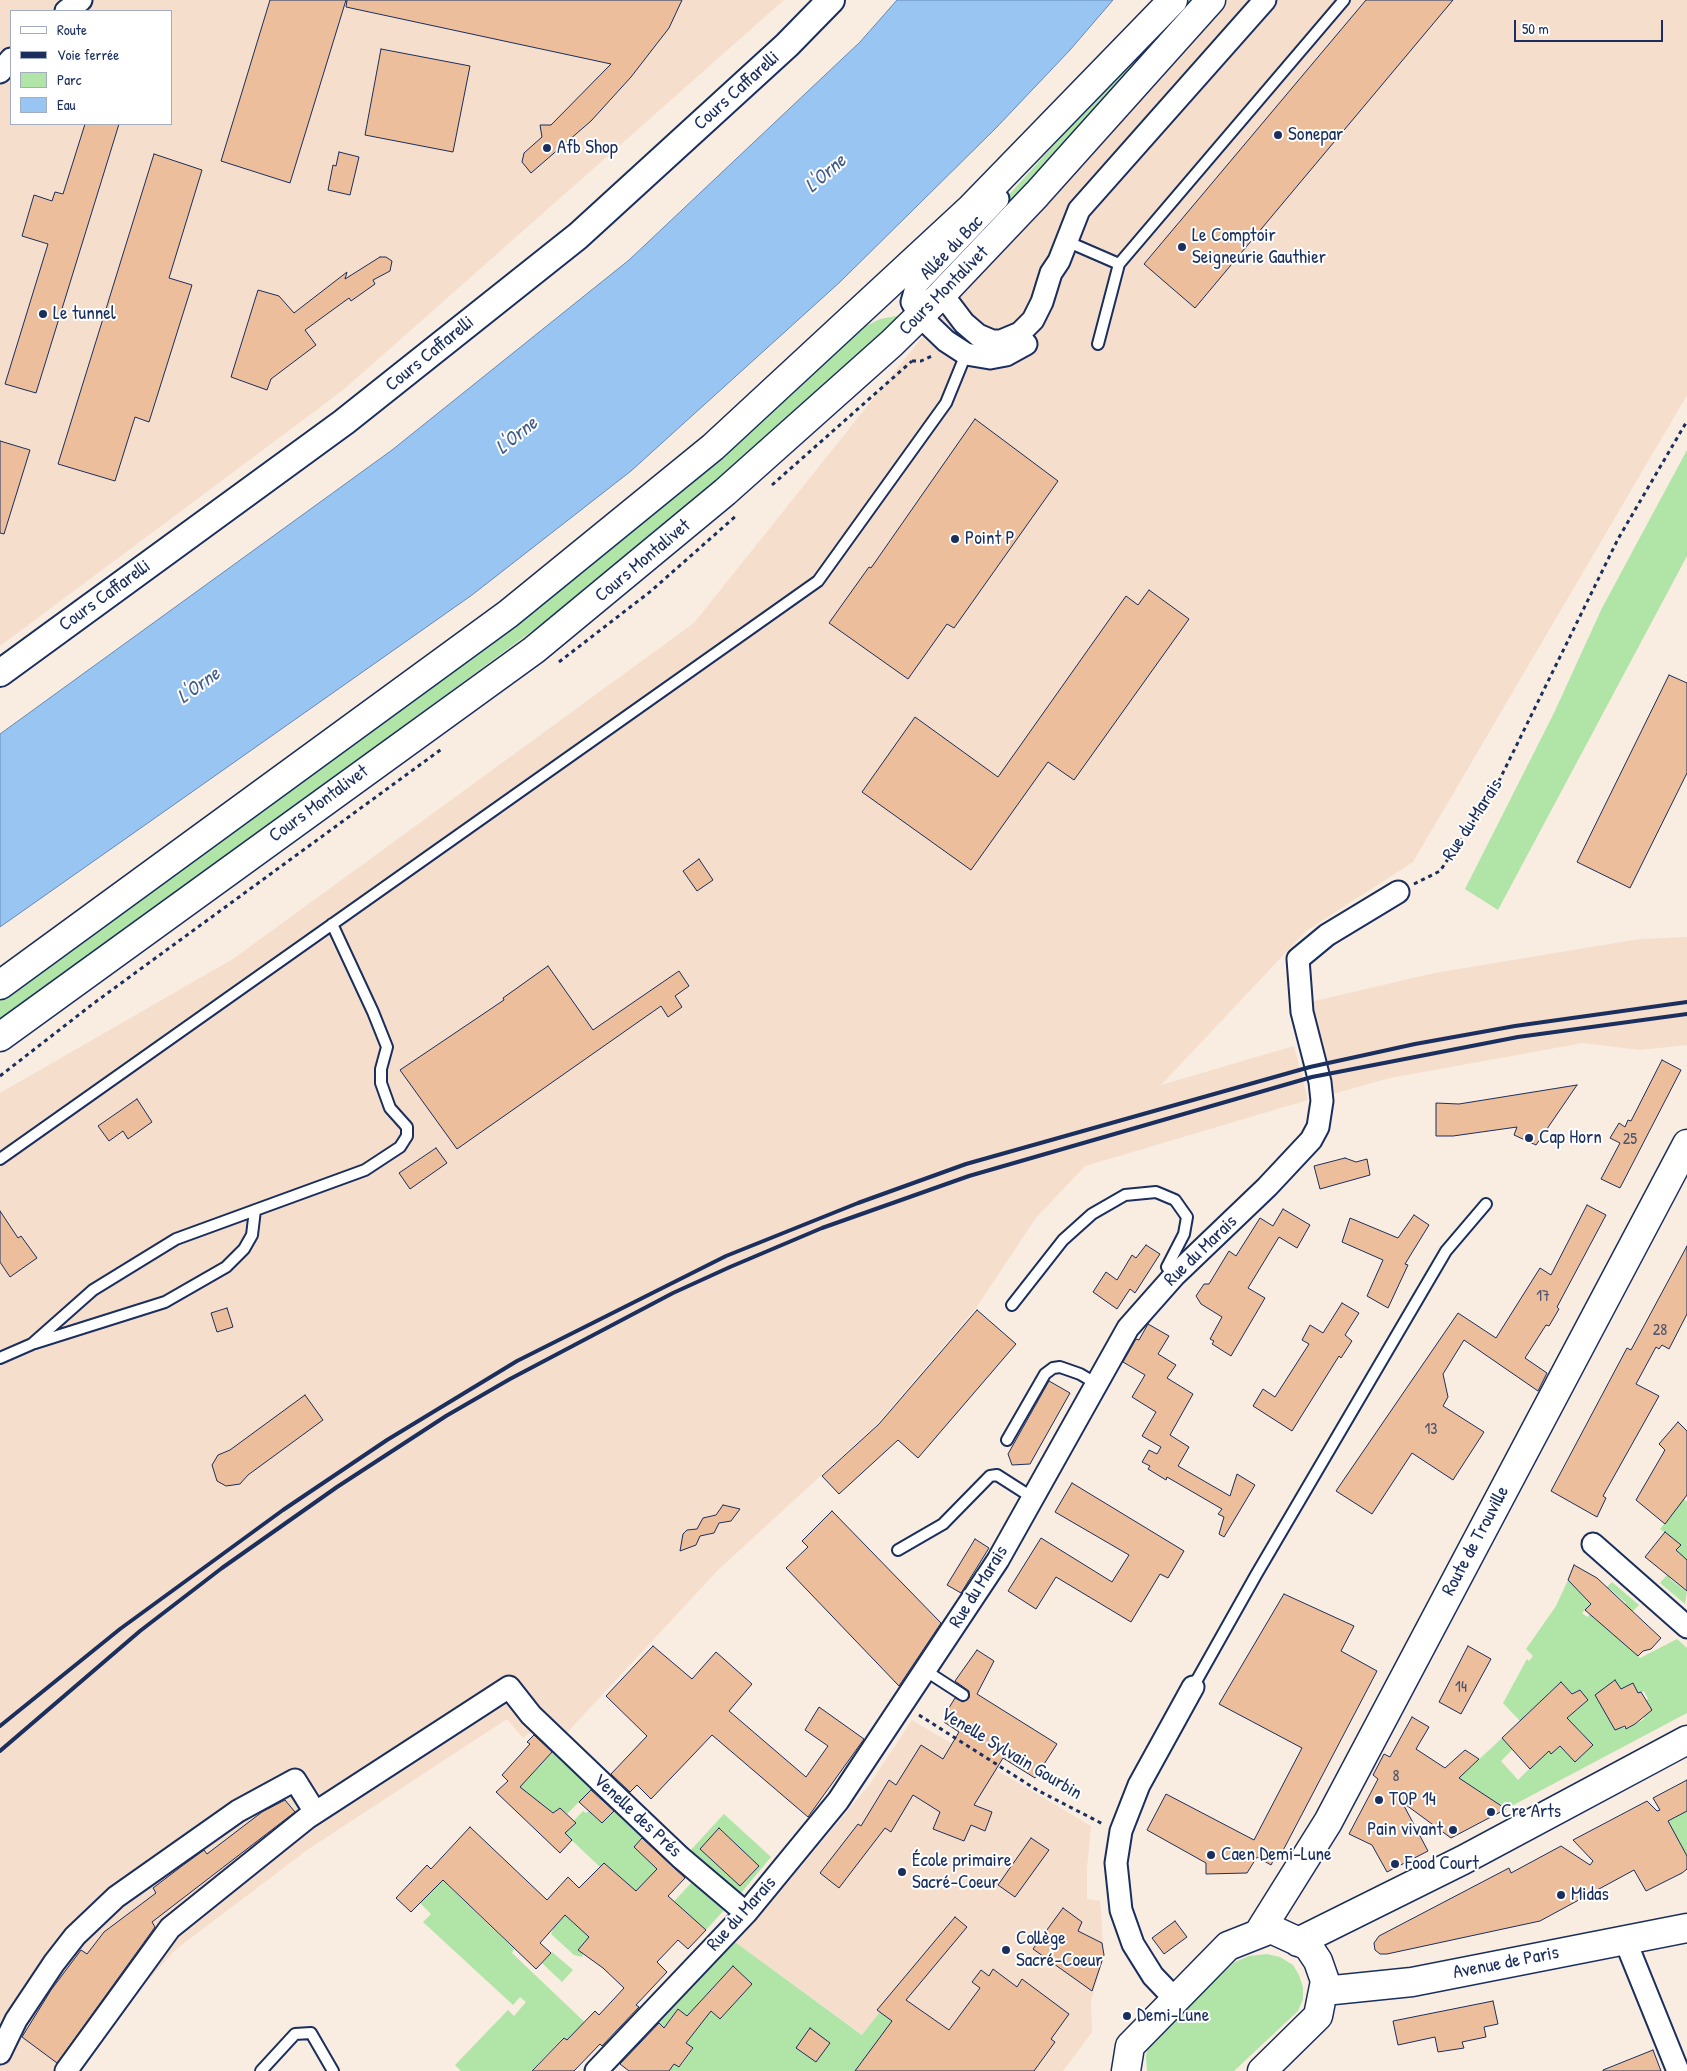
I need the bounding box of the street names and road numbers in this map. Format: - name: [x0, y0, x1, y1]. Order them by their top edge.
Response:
- street label: Cours Caffarelli: [690, 47, 784, 135]
- street label: Allée du Bac: [916, 211, 988, 285]
- street label: Cours Montalivet: [894, 241, 994, 341]
- street label: Cours Caffarelli: [381, 311, 479, 397]
- street label: Cours Montalivet: [591, 515, 695, 607]
- street label: Cours Caffarelli: [55, 555, 155, 637]
- street label: Cours Montalivet: [265, 760, 373, 848]
- street label: Rue du Marais: [1438, 775, 1508, 865]
- street label: Rue du Marais: [1160, 1211, 1242, 1291]
- street label: Route de Trouville: [1438, 1482, 1514, 1600]
- street label: Rue du Marais: [945, 1542, 1013, 1632]
- street label: Venelle Sylvain Gourbin: [936, 1703, 1086, 1805]
- street label: Venelle des Prés: [588, 1769, 686, 1863]
- street label: Rue du Marais: [703, 1872, 781, 1956]
- street label: Avenue de Paris: [1451, 1942, 1561, 1984]

